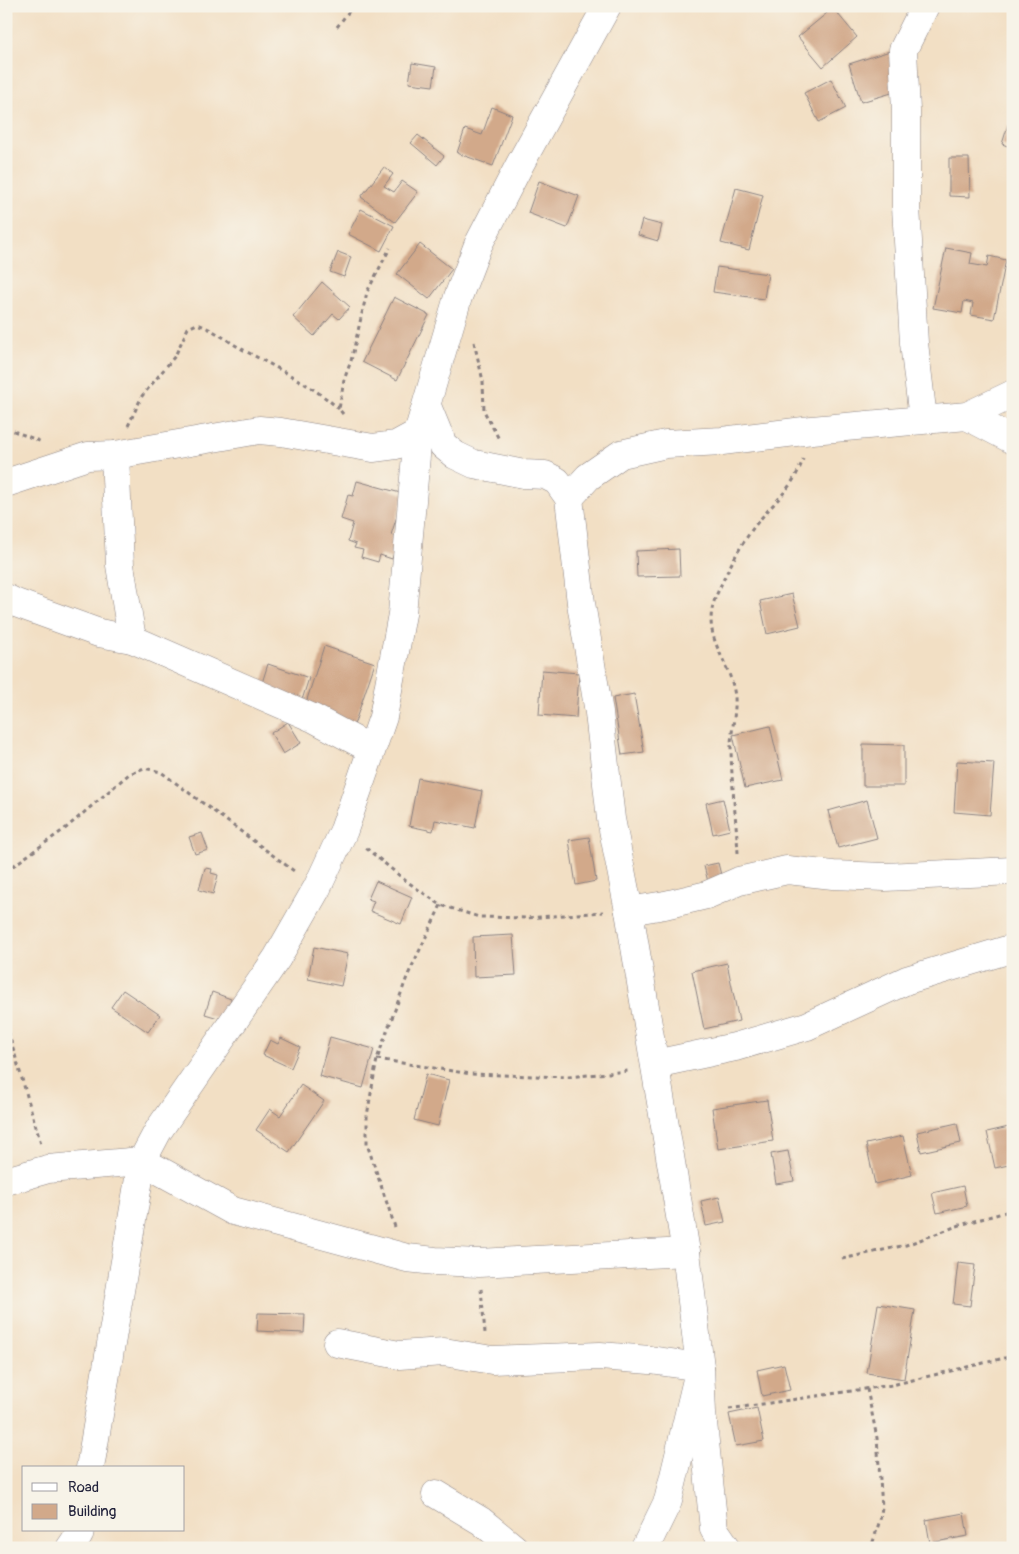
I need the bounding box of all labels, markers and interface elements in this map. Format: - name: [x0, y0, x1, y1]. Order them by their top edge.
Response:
- legend: [22, 1466, 185, 1532]
- text: Road: [68, 1478, 99, 1497]
- text: Building: [68, 1502, 116, 1521]

